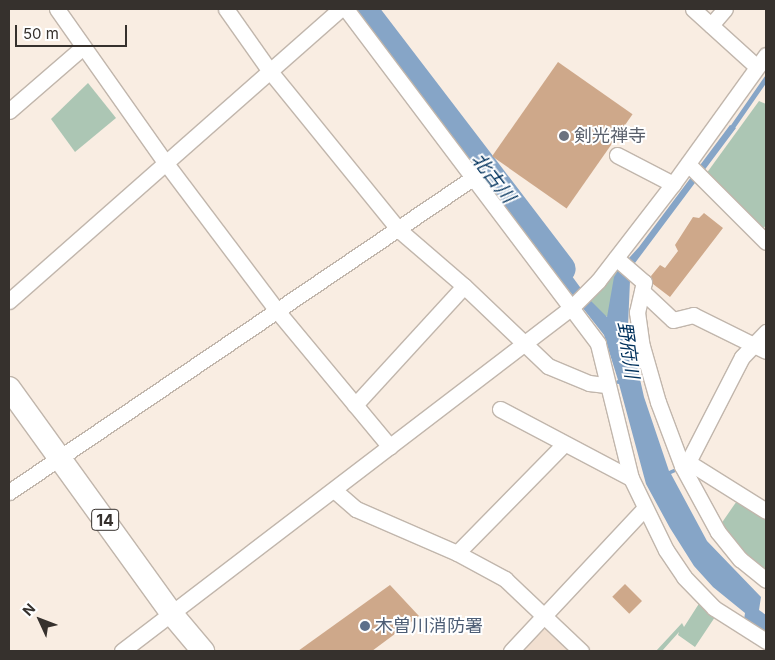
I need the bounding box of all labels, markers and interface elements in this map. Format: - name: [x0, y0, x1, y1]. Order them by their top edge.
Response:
- scale bar: [18, 15, 130, 47]
- text: 50 m: [23, 24, 59, 43]
- place label: 剣光禅寺: [574, 125, 646, 147]
- marker: 剣光禅寺: [558, 130, 570, 142]
- water label: 北古川: [466, 149, 520, 207]
- water label: 野府川: [613, 320, 643, 380]
- road number: 14: [90, 506, 120, 534]
- north arrow: [15, 595, 65, 645]
- text: N: [19, 600, 39, 619]
- place label: 木曽川消防署: [375, 615, 483, 637]
- marker: 木曽川消防署: [359, 620, 371, 632]

